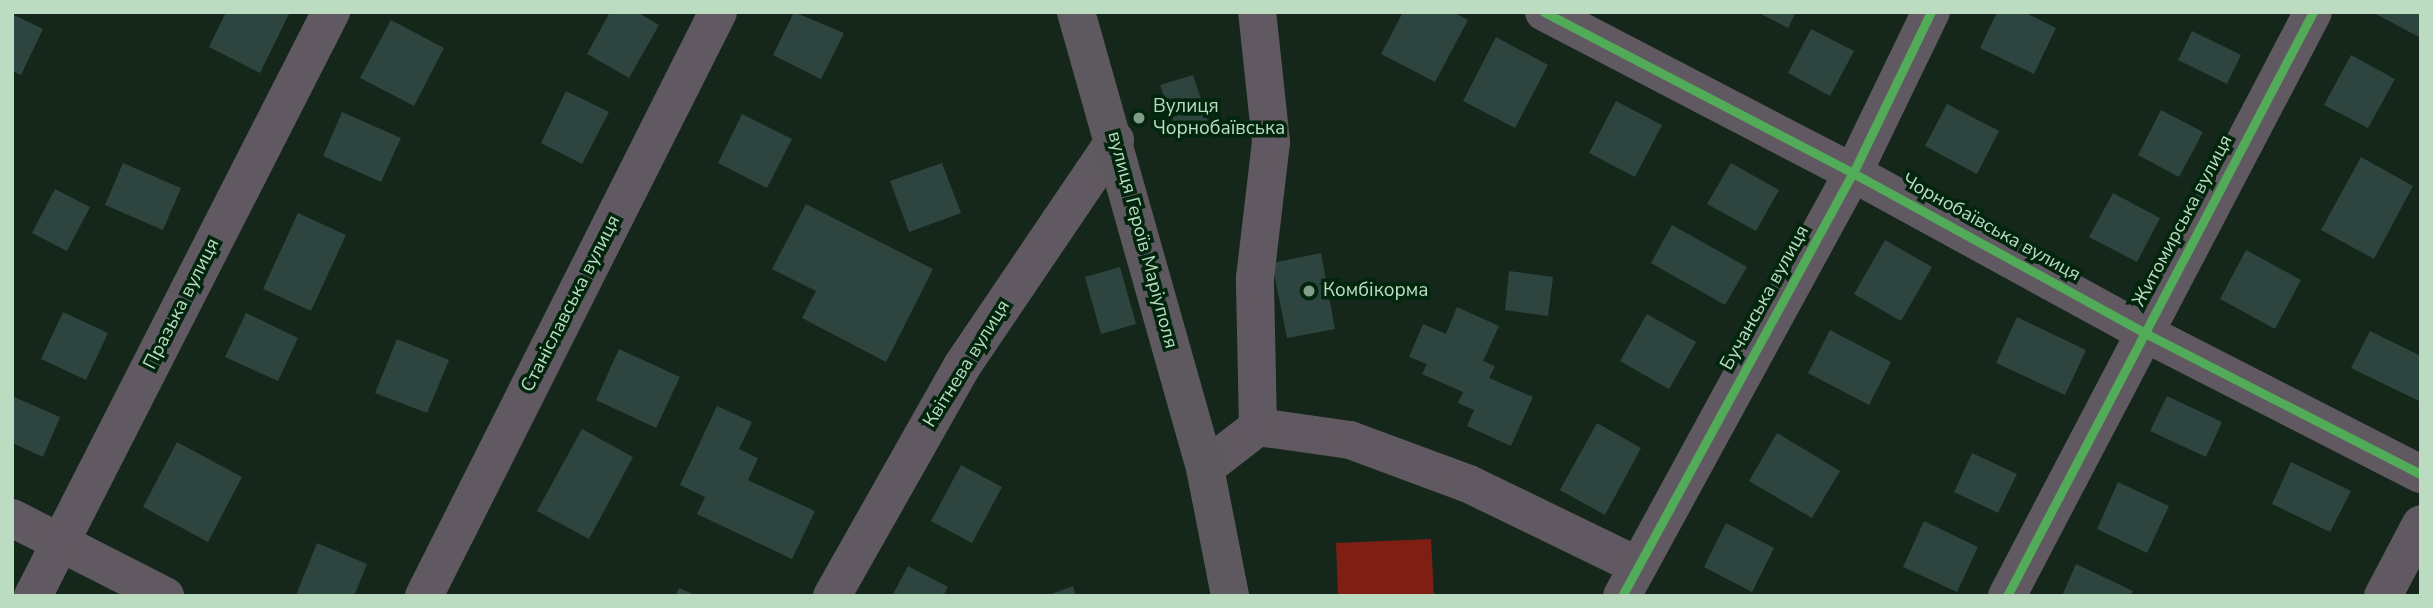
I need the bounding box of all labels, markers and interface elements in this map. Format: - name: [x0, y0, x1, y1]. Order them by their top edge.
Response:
- place label: Вулиця Чорнобаївська: [1153, 96, 1285, 140]
- marker: Вулиця Чорнобаївська: [1131, 110, 1147, 126]
- street label: вулиця Героїв Маріуполя: [1102, 129, 1182, 351]
- street label: Житомирська вулиця: [2128, 131, 2238, 311]
- street label: Чорнобаївська вулиця: [1898, 169, 2084, 287]
- street label: Станіславська вулиця: [516, 212, 626, 396]
- street label: Бучанська вулиця: [1716, 222, 1814, 374]
- street label: Празька вулиця: [139, 235, 225, 373]
- place label: Комбікорма: [1323, 280, 1428, 302]
- marker: Комбікорма: [1301, 283, 1317, 299]
- street label: Квітнева вулиця: [919, 296, 1015, 432]

